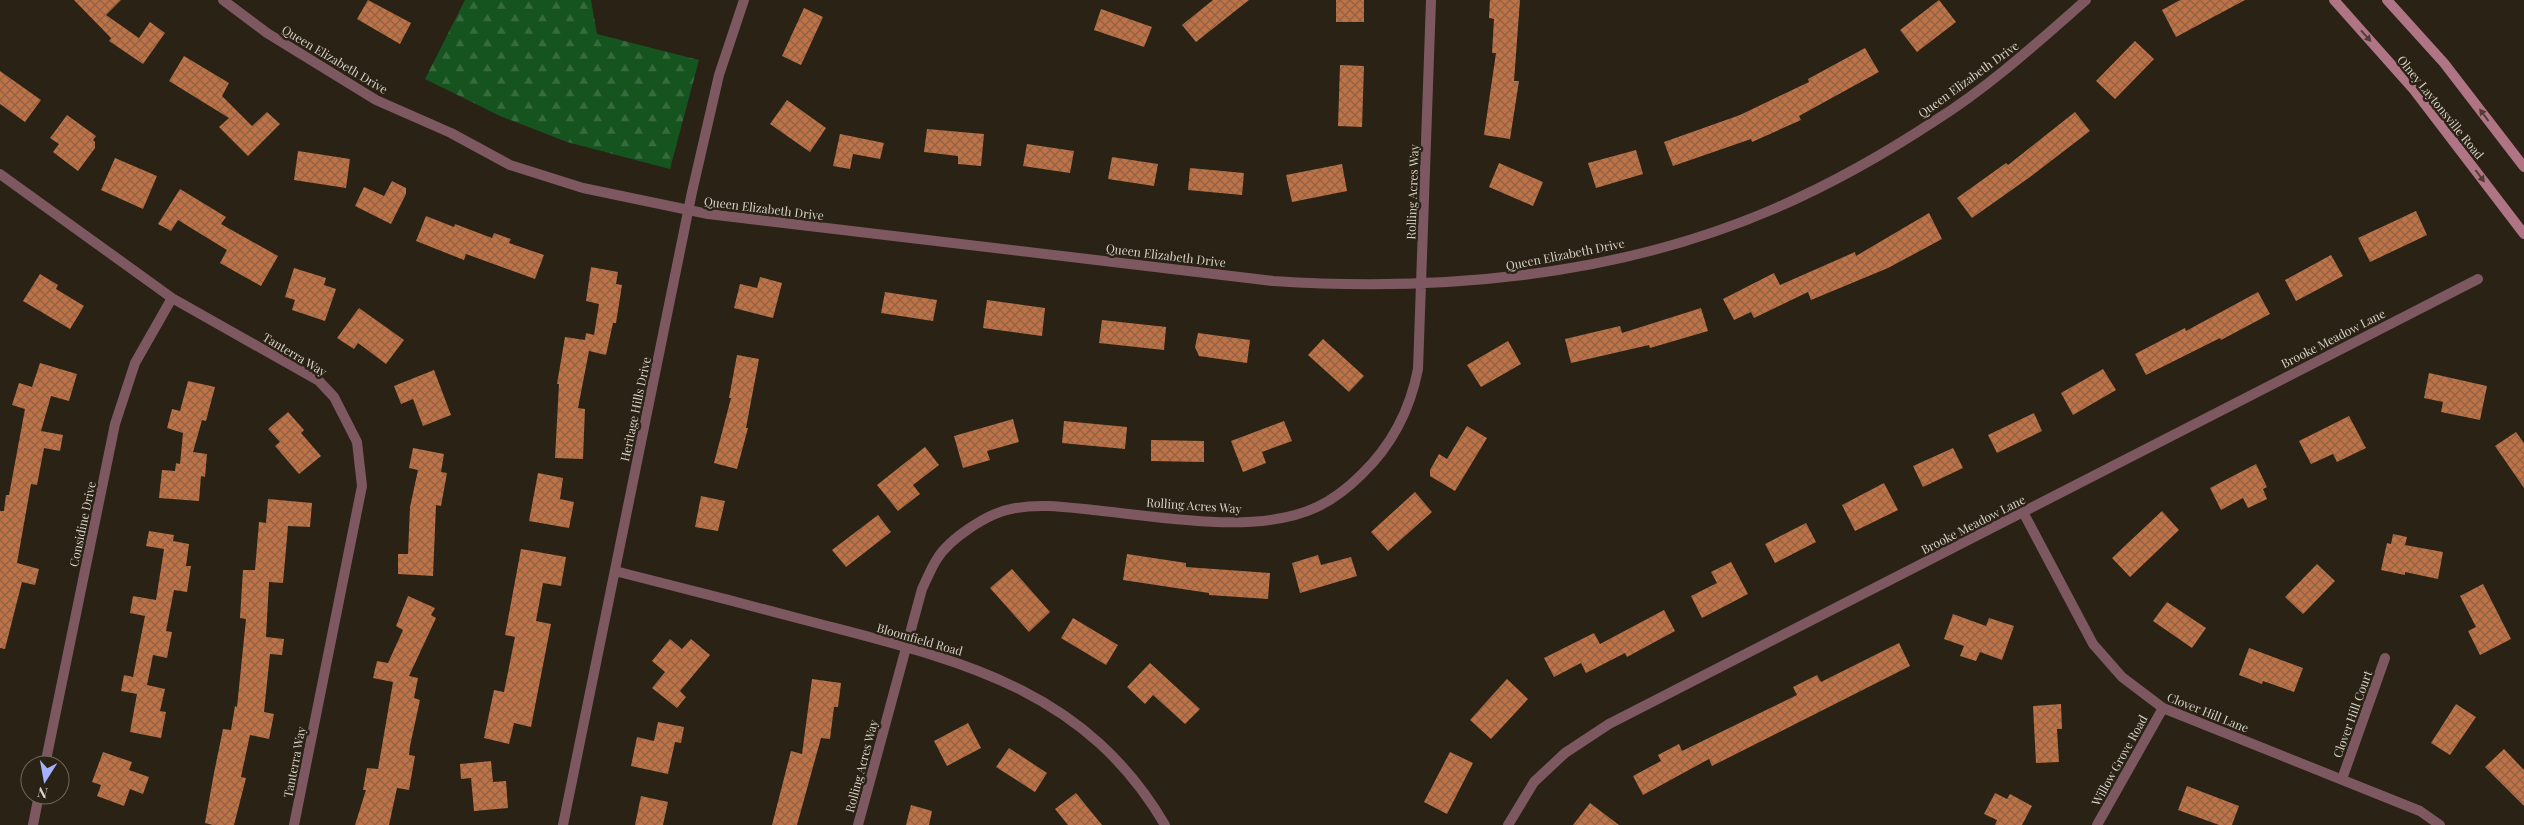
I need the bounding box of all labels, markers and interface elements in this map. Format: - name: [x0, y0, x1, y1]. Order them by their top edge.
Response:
- street label: Queen Elizabeth Drive: [279, 21, 391, 97]
- one-way arrow: [2360, 30, 2372, 42]
- street label: Queen Elizabeth Drive: [1915, 37, 2021, 121]
- street label: Olney Laytonsville Road: [2394, 52, 2488, 162]
- one-way arrow: [2478, 109, 2489, 122]
- street label: Rolling Acres Way: [1402, 144, 1422, 240]
- one-way arrow: [2475, 169, 2485, 183]
- street label: Queen Elizabeth Drive: [703, 193, 825, 223]
- street label: Queen Elizabeth Drive: [1504, 235, 1626, 273]
- street label: Queen Elizabeth Drive: [1105, 240, 1227, 270]
- street label: Brooke Meadow Lane: [2278, 305, 2388, 371]
- street label: Tanterra Way: [260, 329, 330, 379]
- street label: Heritage Hills Drive: [616, 355, 654, 463]
- street label: Considine Drive: [65, 480, 99, 568]
- street label: Brooke Meadow Lane: [1918, 491, 2028, 557]
- street label: Rolling Acres Way: [1146, 494, 1242, 516]
- street label: Bloomfield Road: [875, 619, 965, 659]
- street label: Clover Hill Court: [2329, 667, 2375, 760]
- street label: Clover Hill Lane: [2165, 688, 2251, 736]
- street label: Willow Grove Road: [2087, 712, 2151, 809]
- street label: Rolling Acres Way: [841, 718, 881, 814]
- street label: Tanterra Way: [279, 725, 309, 799]
- north arrow: [20, 755, 70, 805]
- text: N: [36, 783, 49, 804]

